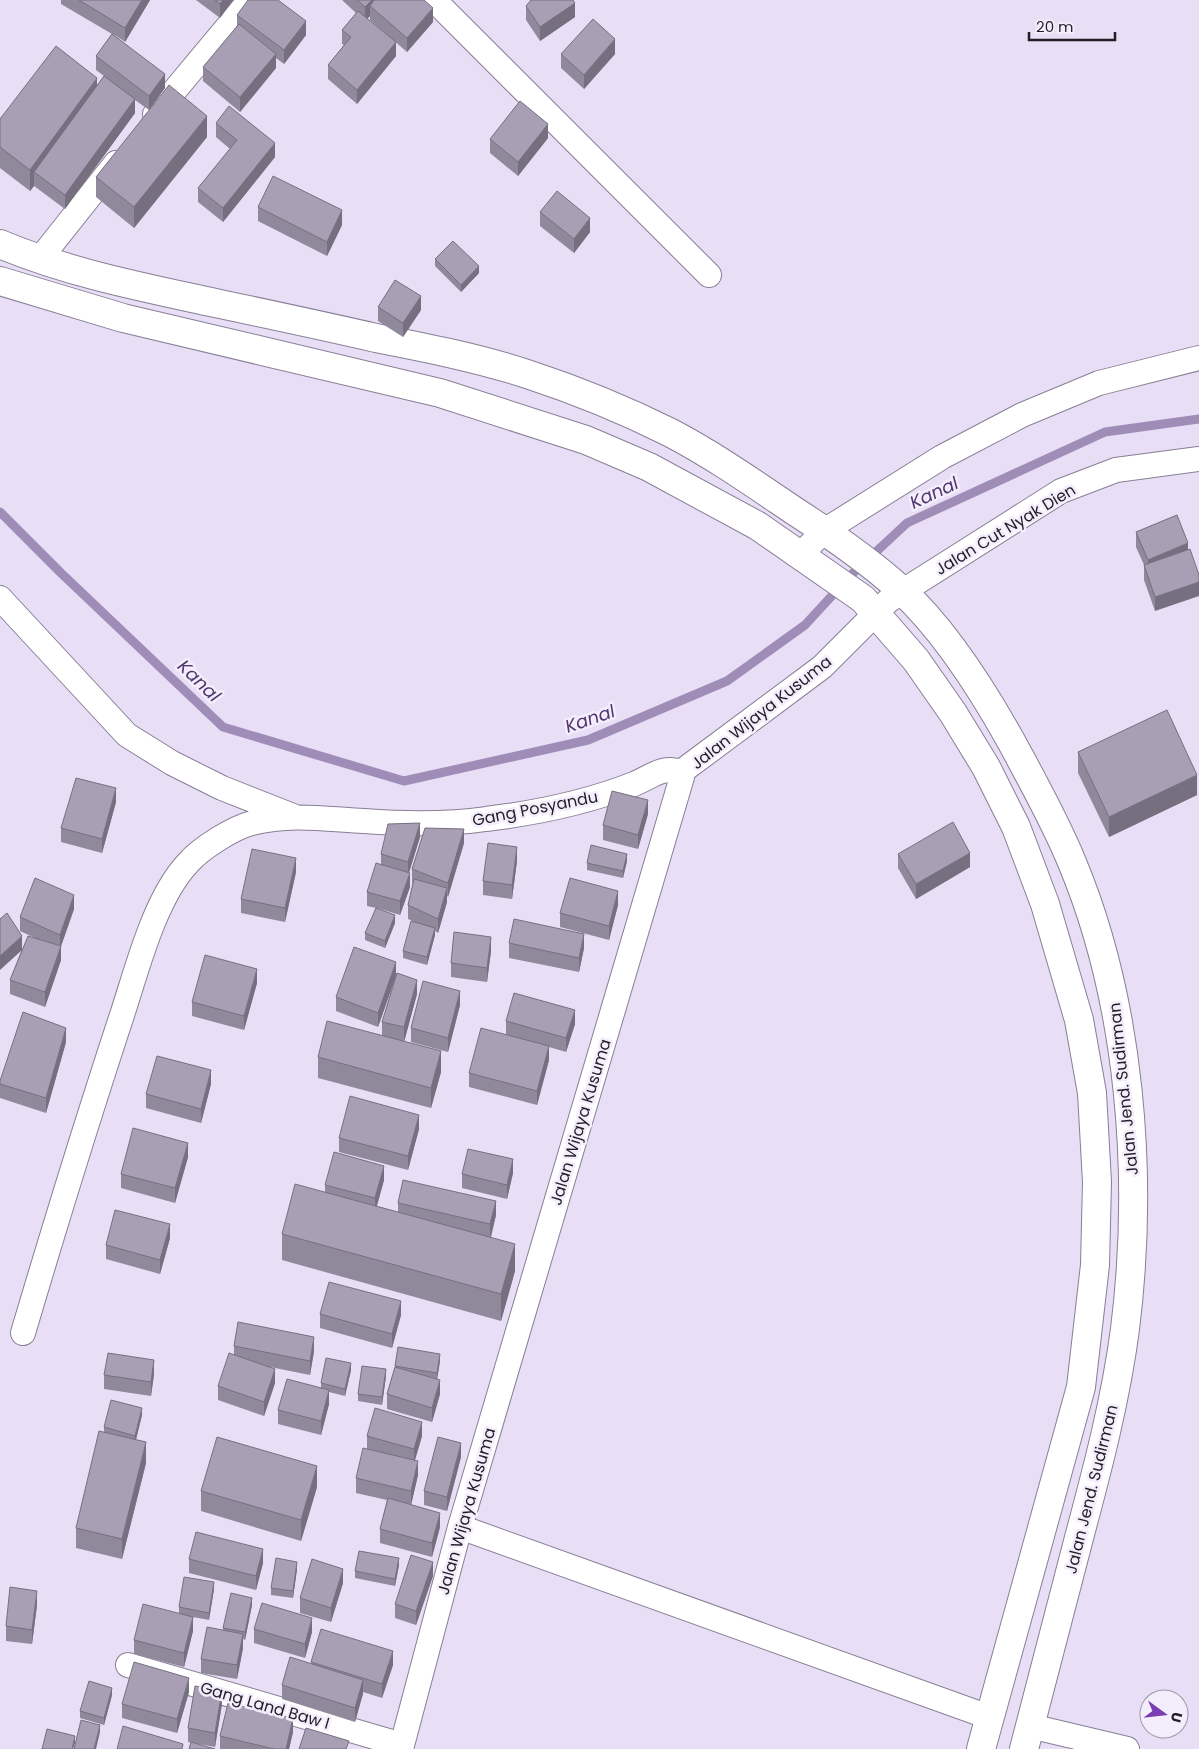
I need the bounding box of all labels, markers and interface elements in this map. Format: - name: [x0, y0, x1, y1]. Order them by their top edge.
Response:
- scale bar: [1029, 10, 1115, 42]
- text: 20 m: [1036, 16, 1074, 37]
- water label: Kanal: [905, 470, 963, 515]
- street label: Jalan Cut Nyak Dien: [931, 478, 1080, 581]
- street label: Jalan Wijaya Kusuma: [686, 650, 836, 775]
- water label: Kanal: [172, 654, 227, 708]
- water label: Kanal: [562, 698, 619, 739]
- street label: Gang Posyandu: [470, 785, 600, 832]
- street label: Jalan Jend. Sudirman: [1103, 1001, 1144, 1176]
- street label: Jalan Wijaya Kusuma: [544, 1036, 617, 1208]
- street label: Jalan Jend. Sudirman: [1059, 1402, 1124, 1576]
- street label: Jalan Wijaya Kusuma: [432, 1425, 501, 1597]
- street label: Gang Land Baw I: [197, 1676, 332, 1735]
- north arrow: [1139, 1689, 1189, 1739]
- text: U: [1166, 1710, 1187, 1725]

